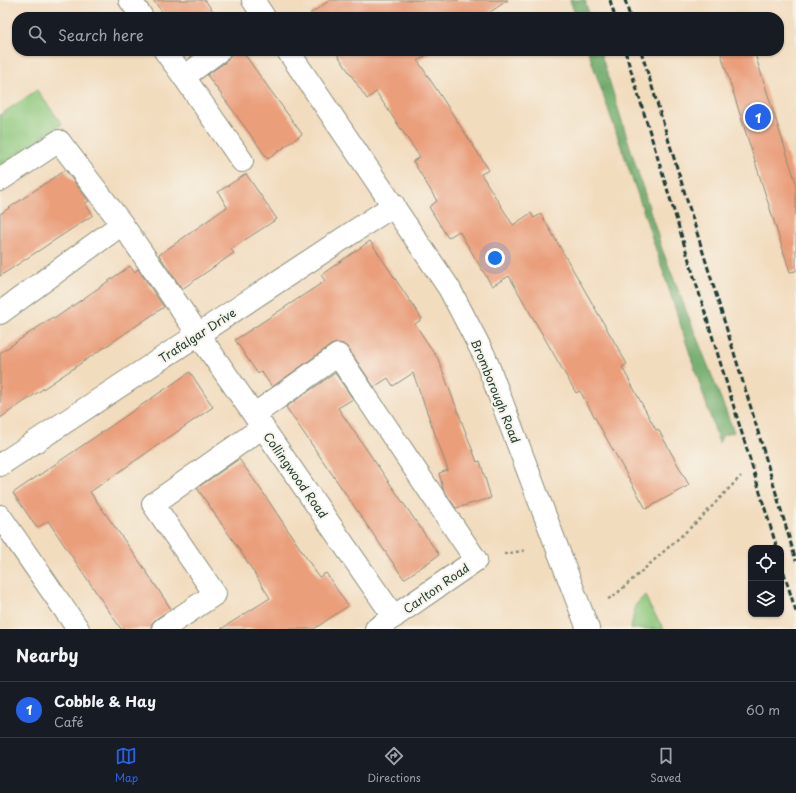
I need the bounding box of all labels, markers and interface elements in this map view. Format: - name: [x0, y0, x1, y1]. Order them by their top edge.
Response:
- search box: [12, 12, 784, 56]
- icon: search: [26, 23, 48, 45]
- text: Search here: [58, 23, 144, 46]
- pin: 1: [745, 102, 771, 132]
- your location: [485, 248, 505, 268]
- street label: Trafalgar Drive: [155, 303, 239, 367]
- street label: Bromborough Road: [467, 336, 525, 446]
- street label: Collingwood Road: [260, 428, 332, 522]
- map controls: [748, 545, 784, 617]
- button: locate: [748, 545, 784, 581]
- street label: Carlton Road: [399, 558, 473, 618]
- button: layers: [748, 581, 784, 617]
- text: Nearby: [16, 642, 78, 668]
- text: Cobble & Hay: [54, 689, 156, 712]
- text: 1: [26, 700, 32, 719]
- text: 60 m: [746, 700, 780, 719]
- text: Café: [54, 712, 83, 731]
- tab: Map: [115, 745, 138, 786]
- tab: Directions: [367, 745, 421, 786]
- tab: Saved: [650, 745, 681, 786]

